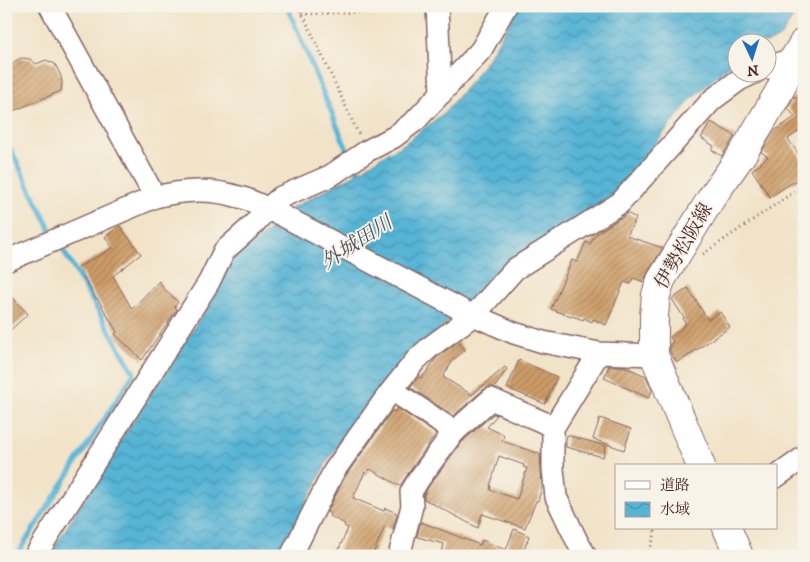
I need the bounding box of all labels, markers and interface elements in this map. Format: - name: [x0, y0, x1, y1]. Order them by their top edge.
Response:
- north arrow: [728, 32, 778, 82]
- text: N: [746, 61, 759, 79]
- street label: 伊勢松阪線: [650, 199, 718, 293]
- water label: 外城田川: [317, 210, 399, 275]
- legend: [615, 464, 778, 530]
- text: 道路: [660, 476, 690, 495]
- text: 水域: [660, 500, 690, 519]

